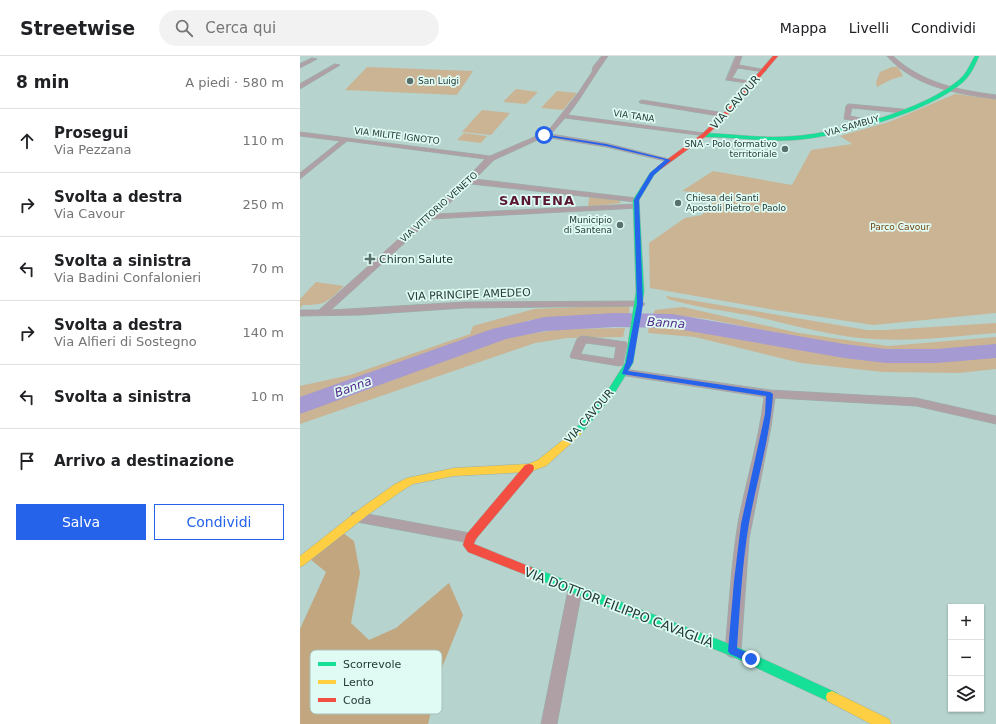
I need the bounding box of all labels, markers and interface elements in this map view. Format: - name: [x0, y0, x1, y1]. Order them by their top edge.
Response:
- search box: [159, 10, 439, 46]
- text: Streetwise: [20, 17, 135, 39]
- icon: search: [173, 17, 195, 39]
- text: Cerca qui: [205, 19, 276, 37]
- text: Mappa: [780, 20, 827, 36]
- text: Livelli: [849, 20, 889, 36]
- text: Condividi: [911, 20, 976, 36]
- text: 8 min: [16, 72, 69, 92]
- street label: VIA CAVOUR: [708, 72, 763, 132]
- text: A piedi · 580 m: [185, 75, 284, 90]
- marker: San Luigi: [405, 76, 415, 86]
- place label: San Luigi: [418, 76, 459, 86]
- street label: VIA TANA: [613, 108, 656, 124]
- street label: VIA SAMBUY: [824, 113, 881, 139]
- text: Prosegui: [54, 124, 128, 142]
- street label: VIA MILITE IGNOTO: [354, 126, 440, 146]
- route start: [535, 126, 553, 144]
- icon: ahead: [16, 130, 38, 152]
- text: 110 m: [242, 133, 284, 148]
- place label: SNA - Polo formativo territoriale: [685, 139, 777, 159]
- text: Via Pezzana: [54, 142, 132, 157]
- marker: SNA - Polo formativo territoriale: [780, 144, 790, 154]
- street label: VIA VITTORIO VENETO: [398, 170, 480, 244]
- text: Svolta a destra: [54, 188, 182, 206]
- district label: SANTENA: [499, 193, 575, 208]
- place label: Chiesa dei Santi Apostoli Pietro e Paolo: [686, 193, 787, 213]
- icon: right: [16, 194, 38, 216]
- text: 250 m: [242, 197, 284, 212]
- marker: Chiesa dei Santi Apostoli Pietro e Paolo: [673, 198, 683, 208]
- text: Via Cavour: [54, 206, 125, 221]
- place label: Municipio di Santena: [564, 215, 612, 235]
- marker: Municipio di Santena: [615, 220, 625, 230]
- park label: Parco Cavour: [870, 222, 930, 232]
- text: Svolta a sinistra: [54, 252, 191, 270]
- marker: Chiron Salute: [364, 253, 376, 265]
- place label: Chiron Salute: [379, 253, 453, 266]
- icon: left: [16, 258, 38, 280]
- text: 70 m: [251, 261, 284, 276]
- text: Via Badini Confalonieri: [54, 270, 201, 285]
- street label: VIA PRINCIPE AMEDEO: [407, 286, 531, 303]
- water label: Banna: [646, 315, 686, 331]
- text: Svolta a destra: [54, 316, 182, 334]
- icon: right: [16, 322, 38, 344]
- text: 140 m: [242, 325, 284, 340]
- text: Via Alfieri di Sostegno: [54, 334, 197, 349]
- water label: Banna: [333, 374, 373, 400]
- icon: left: [16, 386, 38, 408]
- street label: VIA CAVOUR: [562, 386, 617, 446]
- text: Svolta a sinistra: [54, 388, 191, 406]
- text: 10 m: [251, 389, 284, 404]
- icon: arrive: [16, 450, 38, 472]
- text: Arrivo a destinazione: [54, 452, 234, 470]
- button: Salva: [16, 504, 146, 540]
- button: Condividi: [154, 504, 284, 540]
- street label: VIA DOTTOR FILIPPO CAVAGLIÀ: [522, 564, 716, 651]
- map controls: [948, 604, 984, 712]
- button: +: [948, 604, 984, 640]
- button: −: [948, 640, 984, 676]
- legend: [310, 650, 442, 714]
- route end: [742, 650, 760, 668]
- text: Scorrevole: [343, 658, 401, 671]
- text: Lento: [343, 676, 374, 689]
- button: layers: [948, 676, 984, 712]
- text: Coda: [343, 694, 371, 707]

